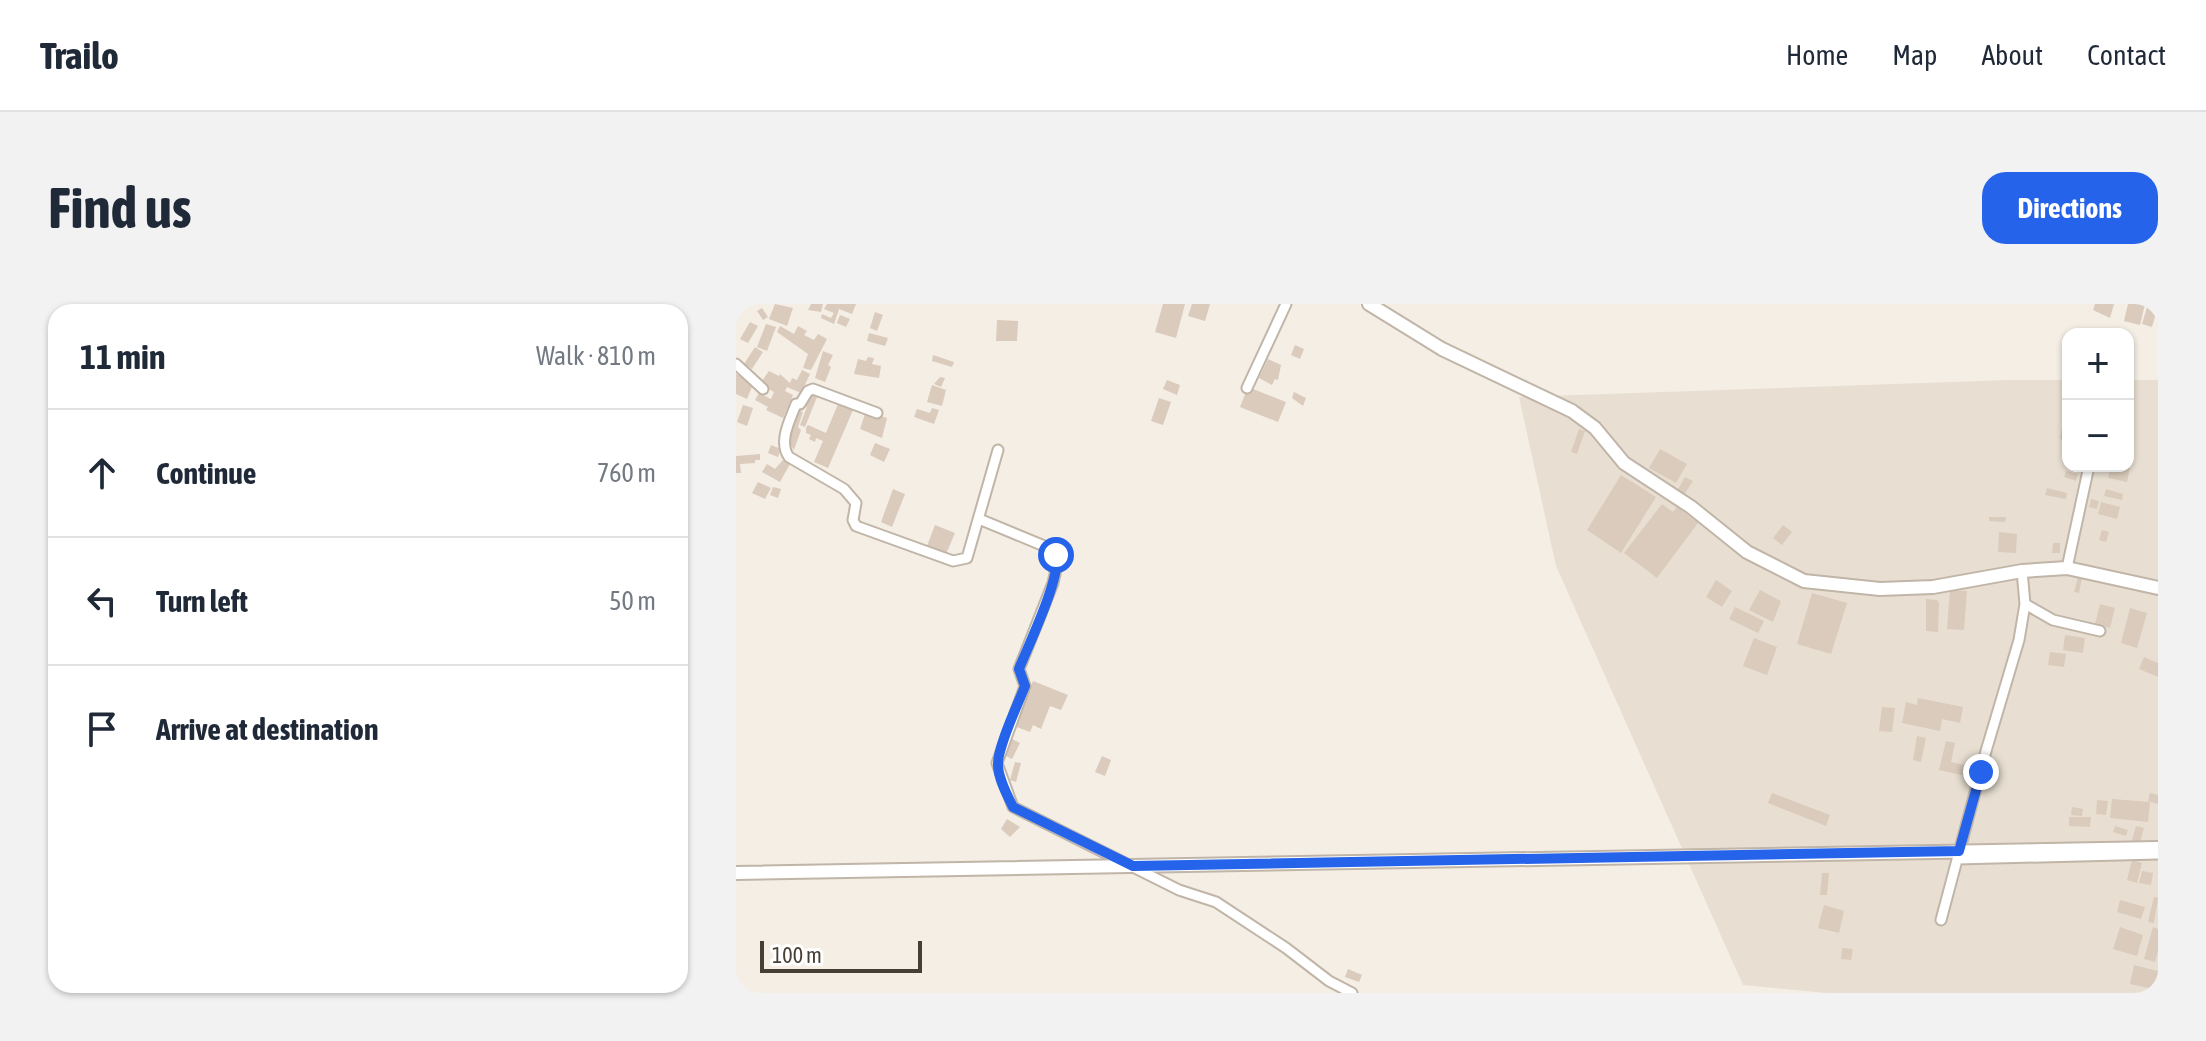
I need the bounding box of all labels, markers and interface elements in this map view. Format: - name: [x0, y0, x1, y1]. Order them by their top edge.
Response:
- text: Trailo: [40, 34, 119, 77]
- text: Home: [1786, 39, 1848, 71]
- text: Map: [1892, 39, 1937, 71]
- text: About: [1981, 39, 2043, 71]
- text: Contact: [2087, 39, 2166, 71]
- button: Directions: [1982, 172, 2158, 244]
- text: Find us: [48, 176, 192, 240]
- map controls: [2062, 328, 2134, 472]
- button: +: [2062, 328, 2134, 400]
- text: 11 min: [80, 337, 165, 376]
- text: Walk · 810 m: [536, 341, 656, 371]
- button: −: [2062, 400, 2134, 472]
- icon: ahead: [80, 451, 124, 495]
- text: Continue: [156, 456, 256, 490]
- text: 760 m: [597, 458, 656, 488]
- route start: [1038, 537, 1074, 573]
- icon: left: [80, 579, 124, 623]
- text: Turn left: [156, 584, 248, 618]
- text: 50 m: [609, 586, 656, 616]
- icon: arrive: [80, 707, 124, 751]
- text: Arrive at destination: [156, 712, 378, 746]
- route end: [1963, 754, 1999, 790]
- scale bar: [760, 937, 922, 973]
- text: 100 m: [772, 942, 822, 968]

